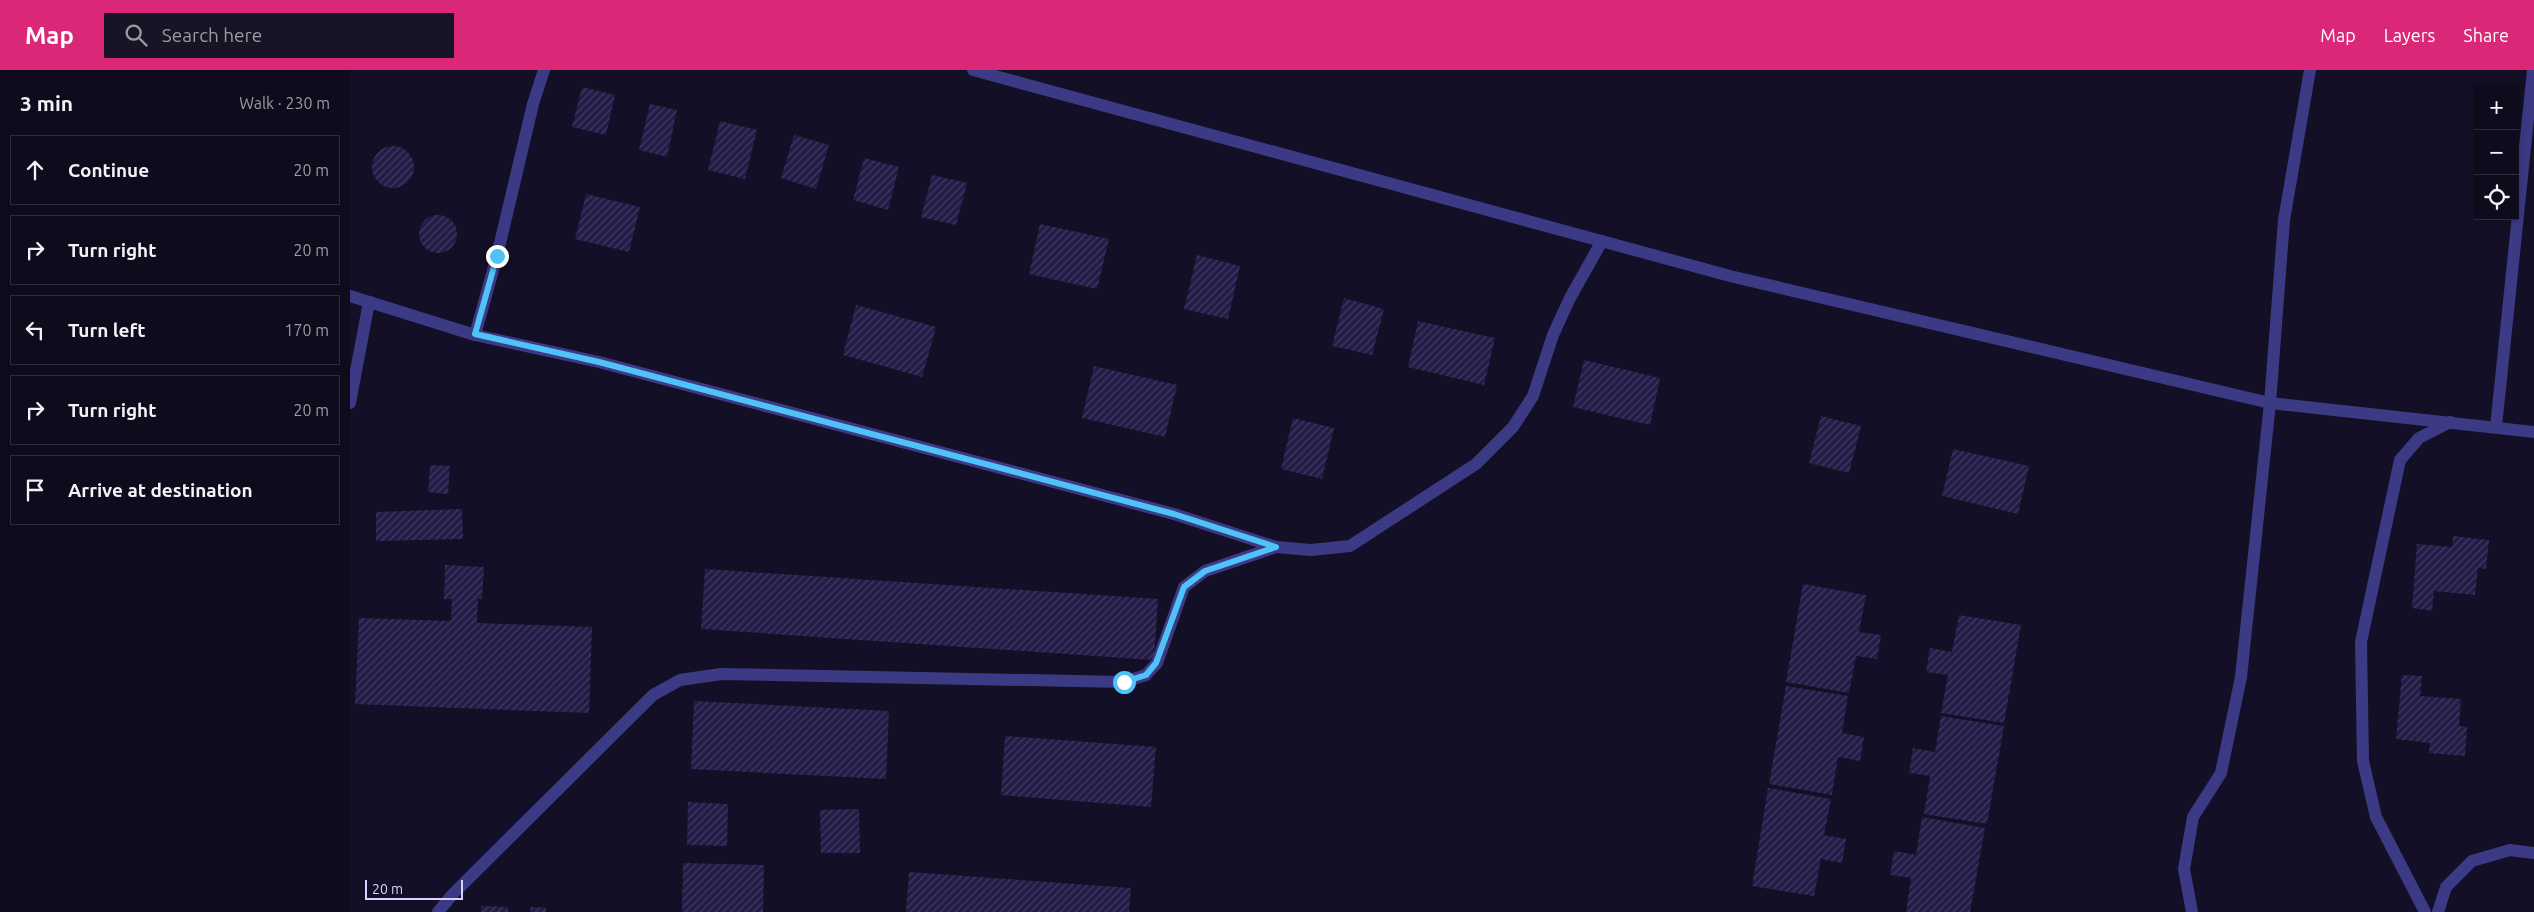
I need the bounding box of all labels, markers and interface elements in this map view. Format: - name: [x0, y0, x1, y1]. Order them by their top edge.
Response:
- search box: [104, 13, 454, 58]
- icon: search: [122, 21, 150, 49]
- text: Map: [25, 22, 74, 49]
- text: Search here: [162, 24, 262, 46]
- text: Map: [2320, 25, 2356, 45]
- text: Layers: [2384, 25, 2435, 45]
- text: Share: [2463, 25, 2509, 45]
- map controls: [2474, 85, 2519, 220]
- button: +: [2474, 85, 2519, 130]
- text: 3 min: [20, 91, 73, 115]
- text: Walk · 230 m: [239, 94, 330, 112]
- button: −: [2474, 130, 2519, 175]
- icon: ahead: [21, 156, 49, 184]
- text: Continue: [68, 159, 149, 181]
- text: 20 m: [293, 161, 329, 179]
- button: locate: [2474, 175, 2519, 220]
- icon: right: [21, 236, 49, 264]
- text: Turn right: [68, 239, 156, 261]
- text: 20 m: [293, 241, 329, 259]
- route end: [486, 245, 509, 268]
- icon: left: [21, 316, 49, 344]
- text: Turn left: [68, 319, 146, 341]
- text: 170 m: [284, 321, 329, 339]
- icon: right: [21, 396, 49, 424]
- text: Turn right: [68, 399, 156, 421]
- text: 20 m: [293, 401, 329, 419]
- icon: arrive: [21, 476, 49, 504]
- text: Arrive at destination: [68, 479, 253, 501]
- route start: [1113, 671, 1136, 694]
- scale bar: [365, 877, 462, 900]
- text: 20 m: [372, 881, 403, 897]

